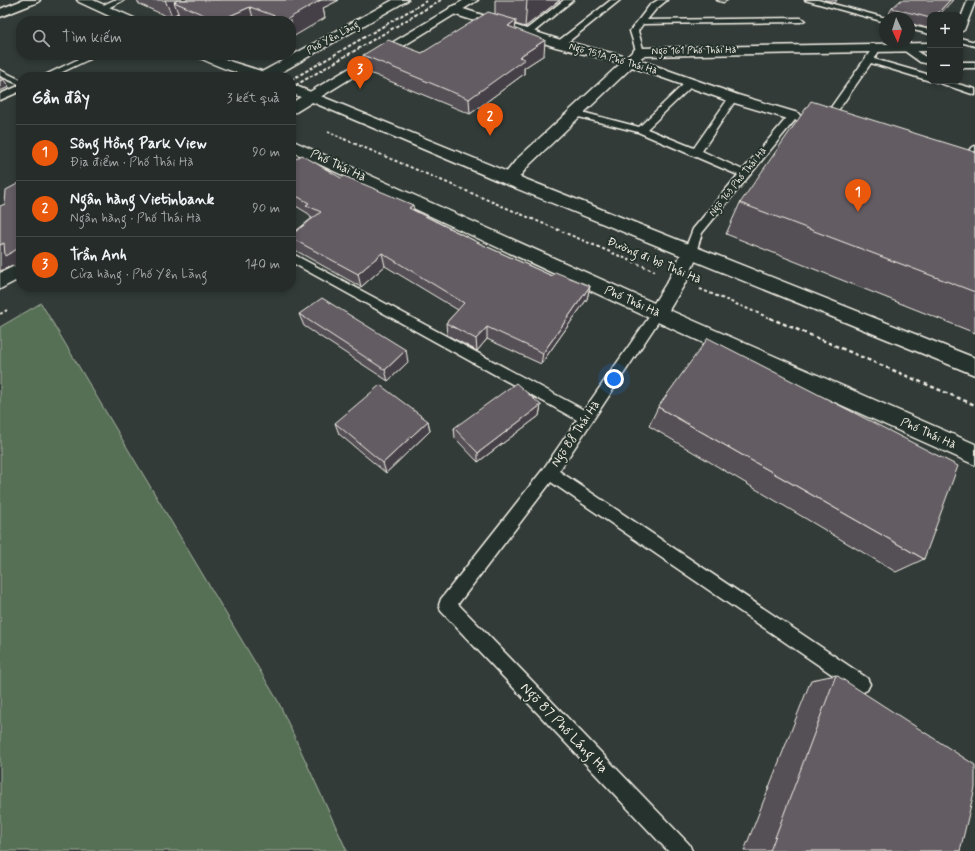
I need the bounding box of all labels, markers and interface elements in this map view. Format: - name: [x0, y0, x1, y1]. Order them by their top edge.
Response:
- north arrow: [879, 12, 915, 48]
- map controls: [927, 12, 963, 84]
- button: +: [927, 12, 963, 48]
- search box: [16, 16, 296, 60]
- street label: Phố Yên Lãng: [305, 18, 363, 59]
- icon: search: [30, 27, 52, 49]
- text: Tìm kiếm: [62, 28, 122, 48]
- street label: Ngõ 151A Phố Thái Hà: [567, 39, 659, 80]
- street label: Ngõ 161 Phố Thái Hà: [651, 43, 737, 60]
- button: −: [927, 48, 963, 84]
- pin: 3: [347, 56, 373, 89]
- text: Gần đây: [32, 87, 90, 109]
- text: 3 kết quả: [227, 90, 280, 107]
- pin: 2: [477, 103, 503, 136]
- text: Sông Hồng Park View: [70, 134, 207, 154]
- text: 1: [42, 144, 48, 161]
- text: 90 m: [252, 144, 280, 161]
- street label: Ngõ 163 Phố Thái Hà: [705, 144, 772, 220]
- street label: Phố Thái Hà: [308, 146, 369, 186]
- text: Địa điểm · Phố Thái Hà: [70, 154, 194, 171]
- pin: 1: [845, 179, 871, 212]
- text: Ngân hàng Vietinbank: [70, 190, 214, 210]
- text: 2: [42, 200, 48, 217]
- text: 90 m: [252, 200, 280, 217]
- text: Ngân hàng · Phố Thái Hà: [70, 210, 201, 227]
- street label: Đường đi bộ Thái Hà: [604, 234, 704, 289]
- text: Trần Anh: [70, 246, 127, 266]
- text: 3: [42, 256, 48, 273]
- text: 140 m: [245, 256, 280, 273]
- text: Cửa hàng · Phố Yên Lãng: [70, 266, 207, 283]
- street label: Phố Thái Hà: [602, 283, 663, 322]
- your location: [604, 369, 624, 389]
- street label: Ngõ 88 Thái Hà: [548, 398, 605, 471]
- street label: Phố Thái Hà: [898, 415, 959, 454]
- street label: Ngõ 87 Phố Láng Hạ: [515, 679, 612, 778]

